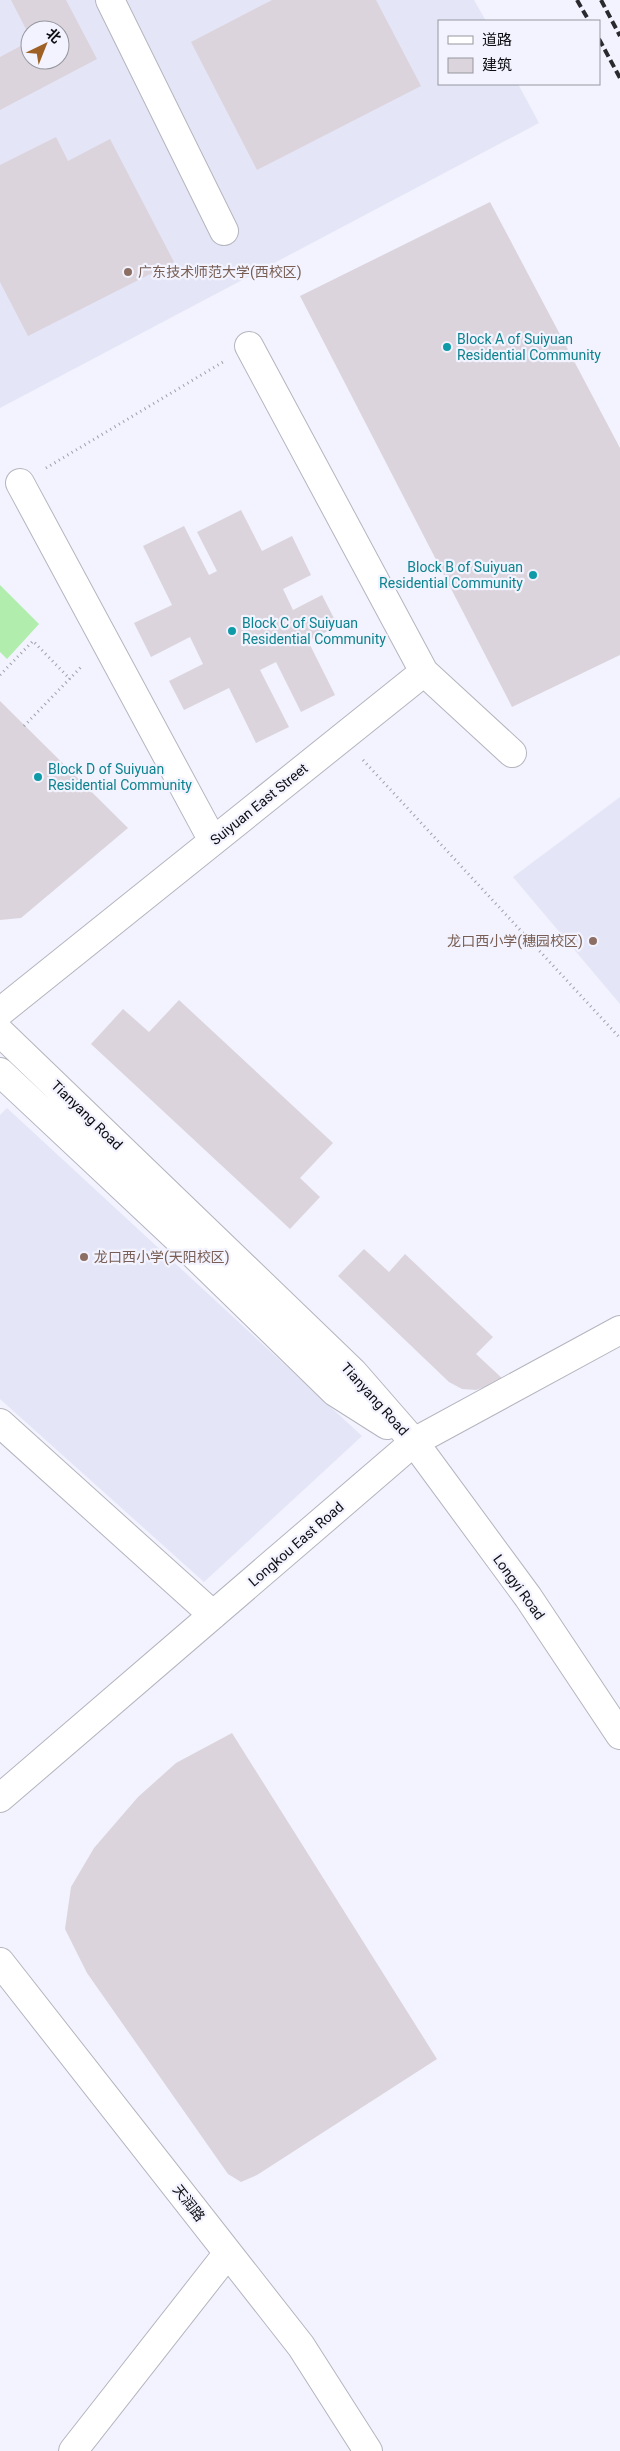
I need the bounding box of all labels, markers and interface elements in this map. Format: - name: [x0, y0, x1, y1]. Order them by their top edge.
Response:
- north arrow: [20, 20, 70, 70]
- legend: [438, 20, 600, 85]
- text: 北: [43, 25, 64, 46]
- text: 道路: [482, 31, 512, 49]
- text: 建筑: [482, 56, 512, 74]
- place label: 广东技术师范大学(西校区): [138, 264, 302, 281]
- marker: 广东技术师范大学(西校区): [122, 266, 134, 278]
- place label: Block A of Suiyuan Residential Community: [457, 331, 601, 363]
- marker: Block A of Suiyuan Residential Community: [441, 341, 453, 353]
- place label: Block B of Suiyuan Residential Community: [379, 559, 523, 591]
- marker: Block B of Suiyuan Residential Community: [527, 569, 539, 581]
- place label: Block C of Suiyuan Residential Community: [242, 615, 386, 647]
- marker: Block C of Suiyuan Residential Community: [226, 625, 238, 637]
- street label: Suiyuan East Street: [207, 760, 311, 848]
- place label: Block D of Suiyuan Residential Community: [48, 761, 192, 793]
- marker: Block D of Suiyuan Residential Community: [32, 771, 44, 783]
- place label: 龙口西小学(穗园校区): [447, 933, 583, 950]
- marker: 龙口西小学(穗园校区): [587, 935, 599, 947]
- street label: Tianyang Road: [48, 1077, 126, 1153]
- place label: 龙口西小学(天阳校区): [94, 1249, 230, 1266]
- marker: 龙口西小学(天阳校区): [78, 1251, 90, 1263]
- street label: Tianyang Road: [338, 1359, 412, 1439]
- street label: Longkou East Road: [245, 1498, 347, 1590]
- street label: Longyi Road: [490, 1551, 548, 1623]
- street label: 天润路: [170, 2182, 208, 2224]

